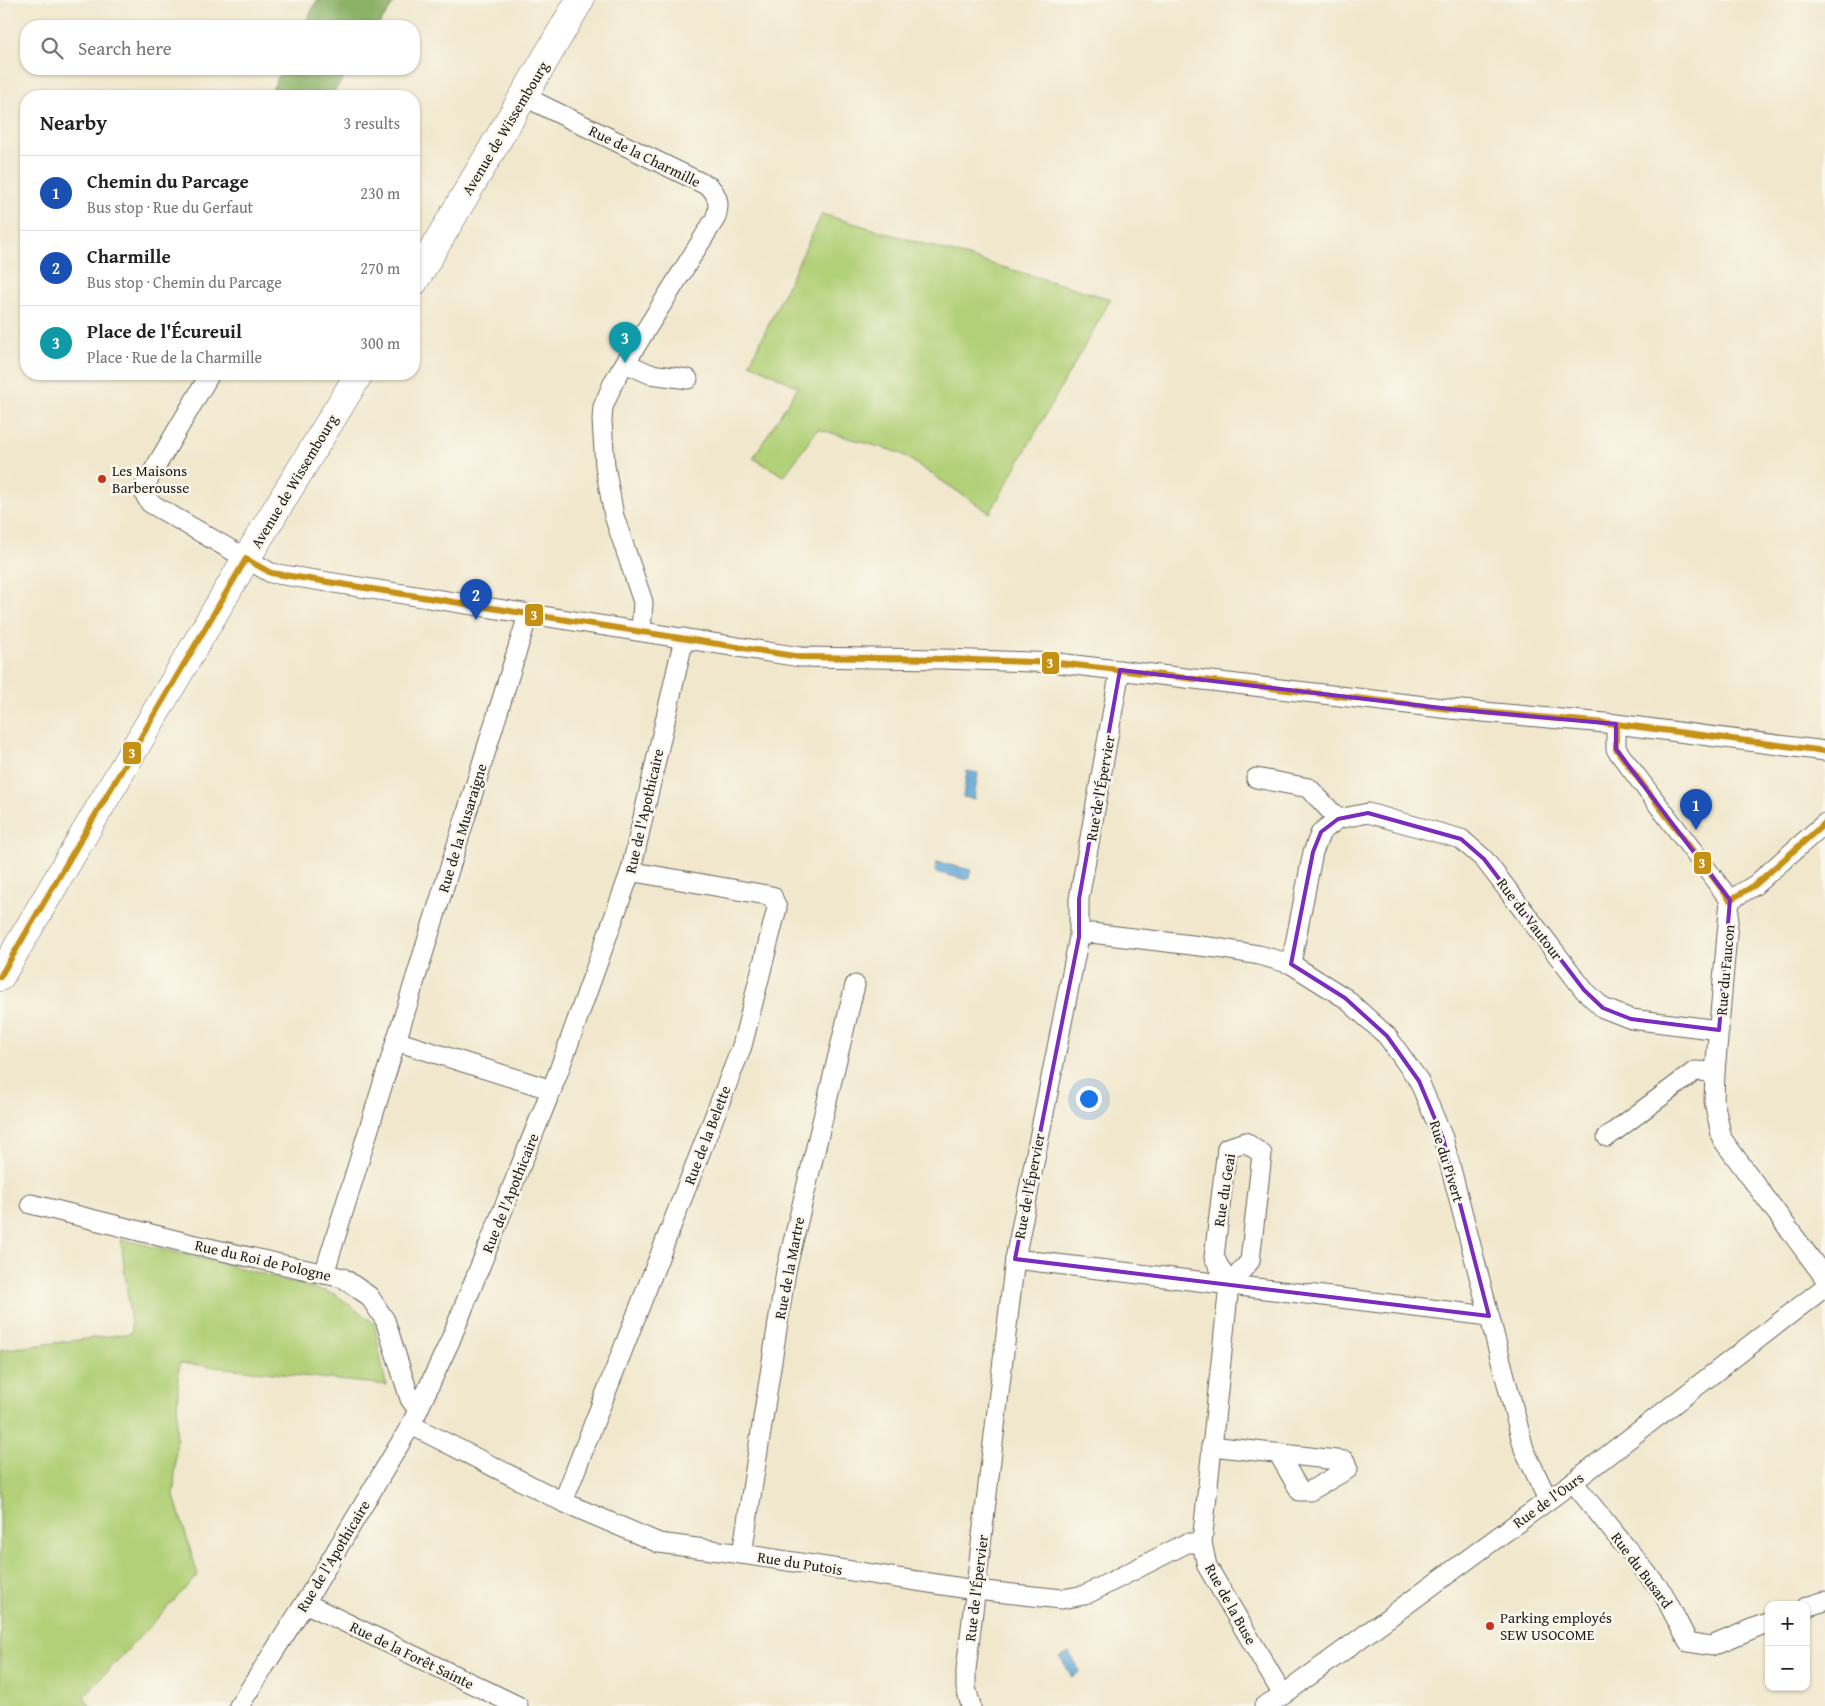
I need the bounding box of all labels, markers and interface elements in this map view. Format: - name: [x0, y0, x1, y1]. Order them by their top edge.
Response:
- search box: [20, 20, 420, 75]
- icon: search: [38, 34, 66, 62]
- text: Search here: [78, 34, 172, 62]
- street label: Avenue de Wissembourg: [457, 57, 554, 199]
- text: Nearby: [40, 107, 107, 138]
- text: 3 results: [343, 111, 400, 135]
- street label: Rue de la Charmille: [586, 120, 704, 192]
- text: Chemin du Parcage: [87, 167, 249, 195]
- text: 1: [52, 181, 60, 205]
- text: 230 m: [360, 181, 400, 205]
- text: Bus stop · Rue du Gerfaut: [87, 195, 253, 219]
- text: Charmille: [87, 242, 171, 270]
- text: 2: [52, 256, 60, 280]
- text: 270 m: [360, 256, 400, 280]
- text: Bus stop · Chemin du Parcage: [87, 270, 282, 294]
- text: Place de l'Écureuil: [87, 317, 242, 345]
- pin: 3: [609, 322, 641, 363]
- text: 3: [52, 331, 60, 355]
- text: 300 m: [360, 331, 400, 355]
- text: Place · Rue de la Charmille: [87, 345, 262, 369]
- street label: Avenue de Wissembourg: [246, 410, 343, 552]
- place label: Les Maisons Barberousse: [112, 460, 189, 498]
- marker: Les Maisons Barberousse: [96, 473, 108, 485]
- pin: 2: [460, 579, 492, 620]
- line badge: 3: [524, 603, 544, 627]
- text: 3: [530, 605, 538, 625]
- line badge: 3: [1041, 651, 1060, 675]
- text: 3: [1046, 653, 1054, 673]
- street label: Rue de l'Épervier: [1080, 733, 1120, 843]
- line badge: 3: [122, 741, 142, 765]
- text: 3: [128, 743, 136, 763]
- street label: Rue de l'Apothicaire: [619, 747, 669, 875]
- street label: Rue de la Musaraigne: [432, 761, 492, 895]
- pin: 1: [1680, 789, 1712, 830]
- line badge: 3: [1693, 851, 1712, 875]
- text: 3: [1698, 853, 1706, 873]
- street label: Rue du Vautour: [1492, 874, 1568, 964]
- street label: Rue du Faucon: [1711, 923, 1739, 1016]
- street label: Rue de la Belette: [678, 1082, 736, 1188]
- your location: [1076, 1086, 1102, 1112]
- street label: Rue du Pivert: [1425, 1118, 1470, 1205]
- street label: Rue de l'Apothicaire: [476, 1130, 544, 1256]
- street label: Rue de l'Épervier: [1008, 1131, 1050, 1241]
- street label: Rue du Geai: [1208, 1152, 1240, 1228]
- street label: Rue de la Martre: [769, 1215, 809, 1321]
- street label: Rue du Roi de Pologne: [193, 1234, 333, 1286]
- street label: Rue de l'Ours: [1508, 1467, 1588, 1533]
- street label: Rue de l'Apothicaire: [291, 1496, 375, 1616]
- street label: Rue du Busard: [1606, 1528, 1678, 1612]
- street label: Rue de l'Épervier: [959, 1533, 993, 1643]
- street label: Rue du Putois: [756, 1546, 844, 1580]
- street label: Rue de la Buse: [1200, 1560, 1262, 1648]
- map controls: [1765, 1601, 1810, 1691]
- button: +: [1765, 1601, 1810, 1646]
- place label: Parking employés SEW USOCOME: [1500, 1607, 1612, 1645]
- street label: Rue de la Forêt Sainte: [346, 1616, 478, 1694]
- marker: Parking employés SEW USOCOME: [1484, 1620, 1496, 1632]
- button: −: [1765, 1646, 1810, 1691]

